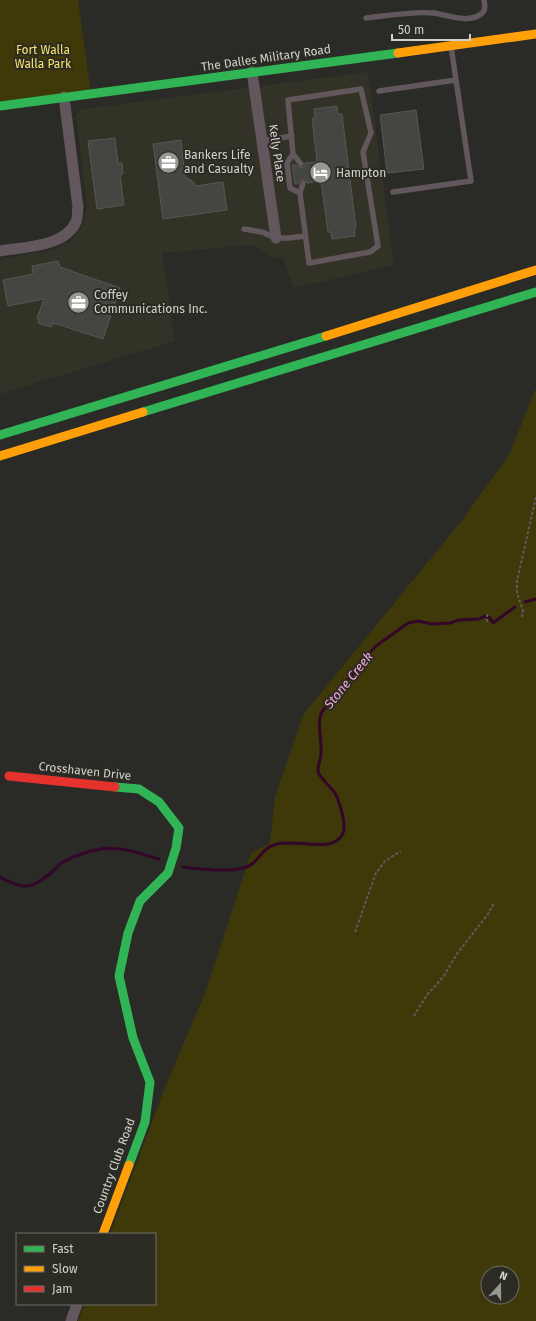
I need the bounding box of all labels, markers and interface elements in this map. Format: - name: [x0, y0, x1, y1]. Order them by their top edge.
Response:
- scale bar: [392, 16, 470, 42]
- text: 50 m: [398, 23, 424, 37]
- street label: The Dalles Military Road: [200, 42, 332, 74]
- park label: Fort Walla Walla Park: [15, 43, 72, 71]
- street label: Kelly Place: [266, 123, 288, 183]
- place label: Bankers Life and Casualty: [184, 148, 254, 176]
- office icon: Bankers Life and Casualty: [156, 149, 182, 175]
- hotel icon: Hampton: [308, 160, 334, 186]
- place label: Hampton: [336, 166, 386, 180]
- place label: Coffey Communications Inc.: [94, 288, 208, 316]
- office icon: Coffey Communications Inc.: [65, 289, 91, 315]
- water label: Stone Creek: [320, 649, 376, 712]
- street label: Crosshaven Drive: [38, 759, 132, 783]
- street label: Country Club Road: [90, 1116, 138, 1216]
- legend: [16, 1233, 156, 1305]
- text: Fast: [52, 1242, 74, 1256]
- text: Slow: [52, 1262, 78, 1276]
- north arrow: [480, 1265, 520, 1305]
- text: N: [498, 1269, 509, 1284]
- text: Jam: [52, 1282, 72, 1296]

